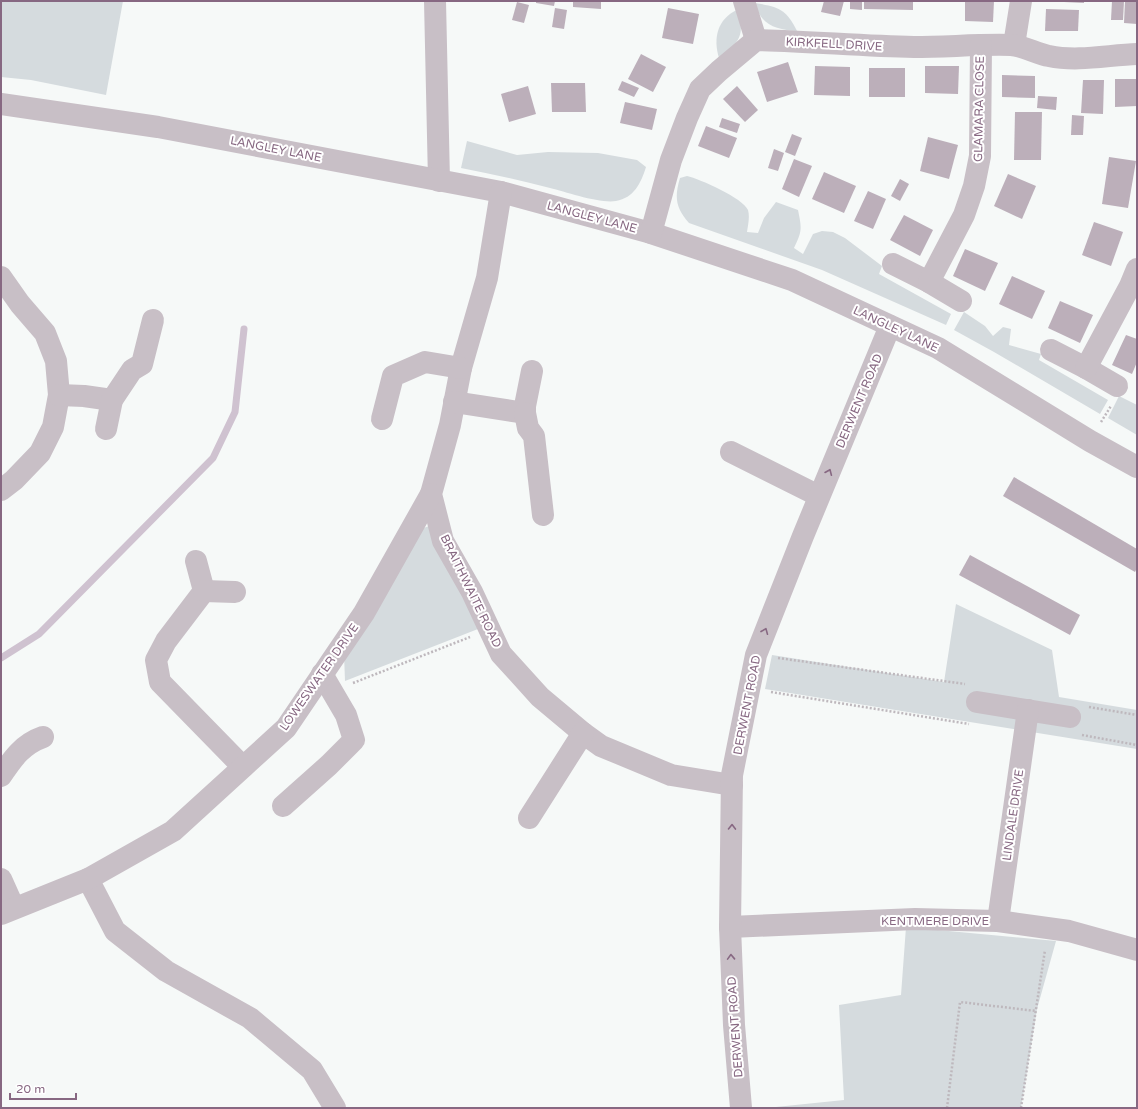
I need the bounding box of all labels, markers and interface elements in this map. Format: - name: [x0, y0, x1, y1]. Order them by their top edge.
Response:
- street label: KIRKFELL DRIVE: [785, 34, 883, 54]
- street label: GLAMARA CLOSE: [971, 56, 987, 162]
- street label: LANGLEY LANE: [229, 133, 323, 165]
- street label: LANGLEY LANE: [545, 198, 639, 236]
- street label: LANGLEY LANE: [851, 303, 941, 355]
- street label: DERWENT ROAD: [833, 352, 885, 450]
- one-way arrow: [824, 468, 832, 476]
- street label: BRAITHWAITE ROAD: [437, 532, 505, 650]
- street label: LOWESWATER DRIVE: [277, 620, 362, 733]
- one-way arrow: [760, 628, 768, 635]
- street label: DERWENT ROAD: [730, 654, 764, 756]
- street label: LINDALE DRIVE: [1000, 768, 1026, 862]
- one-way arrow: [728, 824, 736, 830]
- street label: KENTMERE DRIVE: [881, 914, 989, 928]
- one-way arrow: [727, 954, 735, 960]
- street label: DERWENT ROAD: [724, 976, 746, 1078]
- scale bar: [10, 1075, 76, 1101]
- text: 20 m: [16, 1082, 45, 1096]

